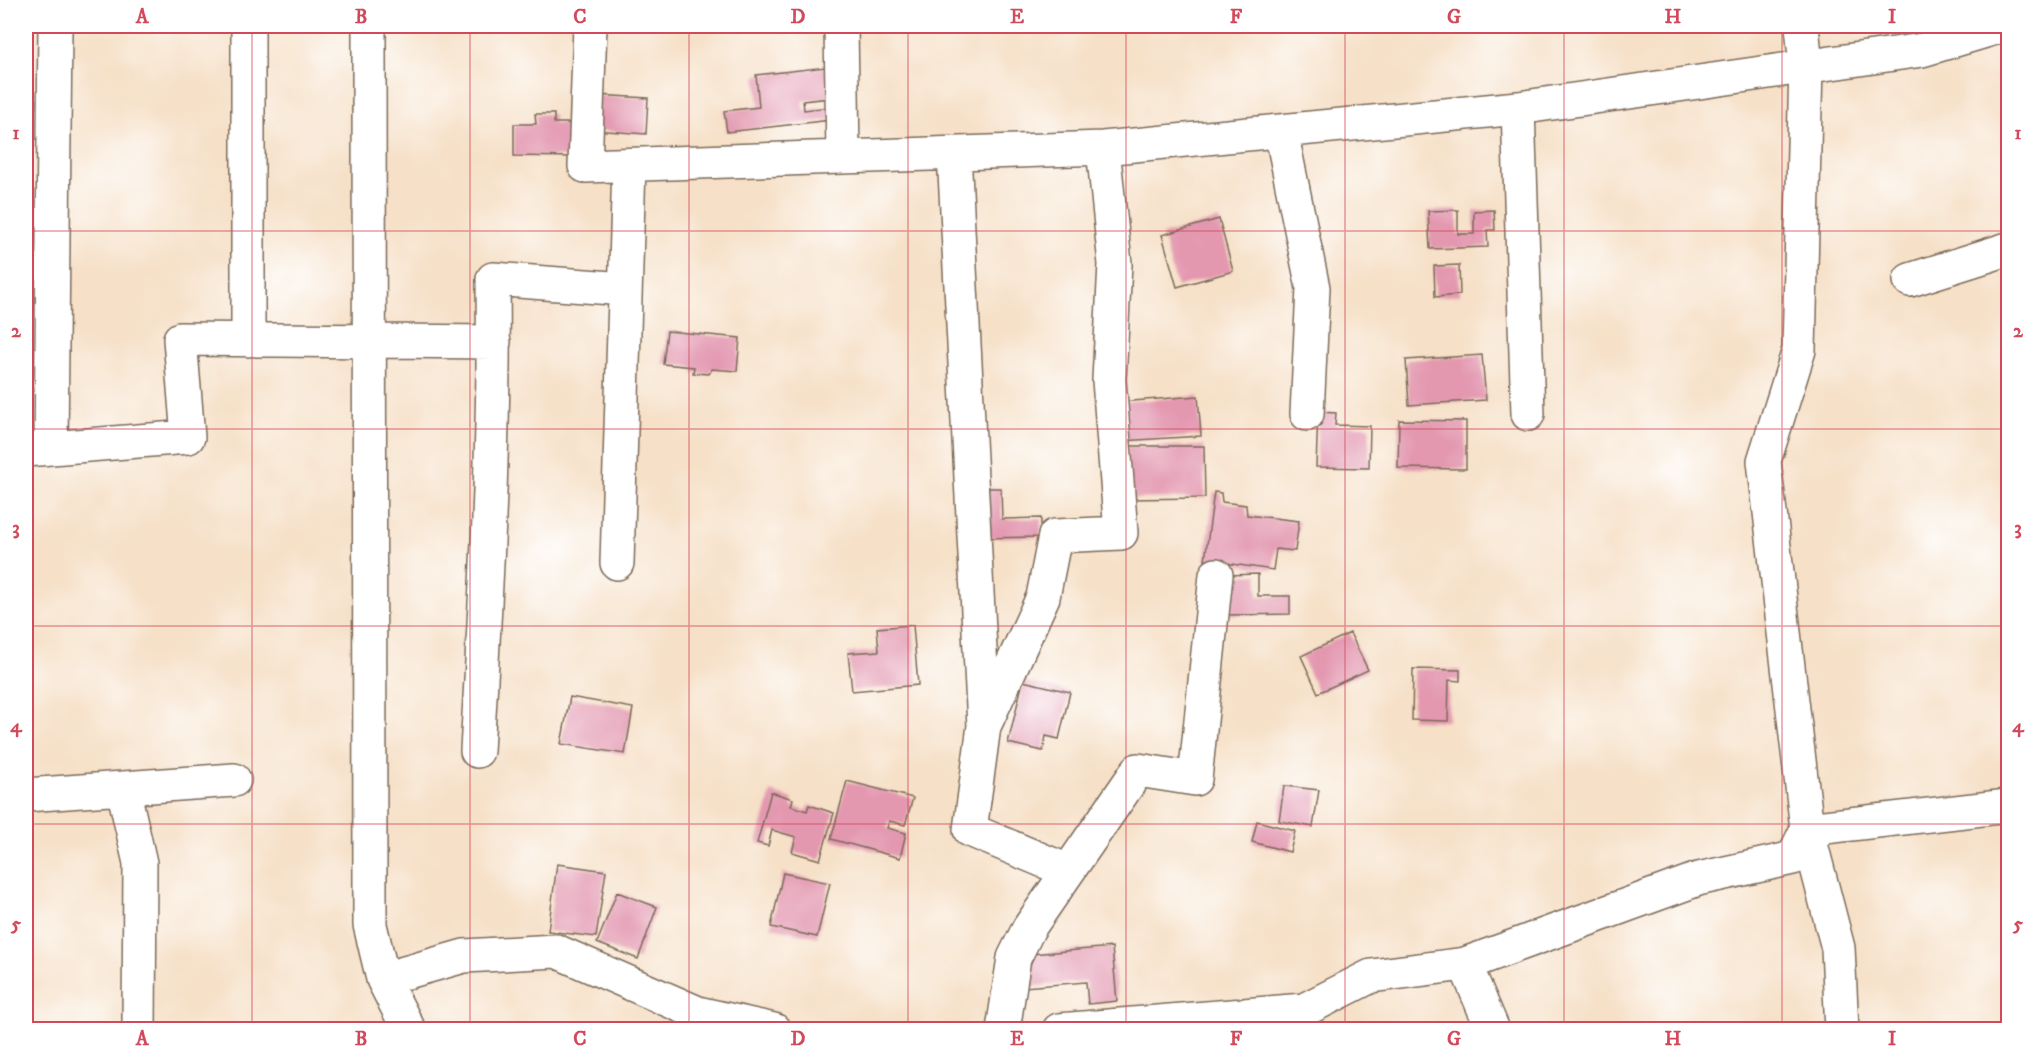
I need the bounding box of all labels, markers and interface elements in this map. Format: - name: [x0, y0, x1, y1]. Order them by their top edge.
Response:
- text: A: [135, 5, 150, 30]
- text: B: [355, 5, 367, 30]
- text: C: [573, 5, 587, 30]
- text: D: [791, 5, 806, 30]
- text: E: [1010, 5, 1024, 30]
- text: F: [1230, 5, 1243, 30]
- text: G: [1447, 5, 1461, 30]
- text: H: [1665, 5, 1682, 30]
- text: I: [1888, 5, 1896, 30]
- text: 1: [12, 121, 20, 146]
- text: 1: [2014, 121, 2022, 146]
- text: 2: [11, 319, 22, 344]
- text: 2: [2013, 319, 2024, 344]
- text: 3: [12, 516, 20, 541]
- text: 3: [2014, 516, 2022, 541]
- text: 4: [10, 714, 23, 739]
- text: 4: [2012, 714, 2025, 739]
- text: 5: [10, 912, 21, 937]
- text: 5: [2012, 912, 2023, 937]
- text: A: [135, 1027, 150, 1052]
- text: B: [355, 1027, 367, 1052]
- text: C: [573, 1027, 587, 1052]
- text: D: [791, 1027, 806, 1052]
- text: E: [1010, 1027, 1024, 1052]
- text: F: [1230, 1027, 1243, 1052]
- text: G: [1447, 1027, 1461, 1052]
- text: H: [1665, 1027, 1682, 1052]
- text: I: [1888, 1027, 1896, 1052]

